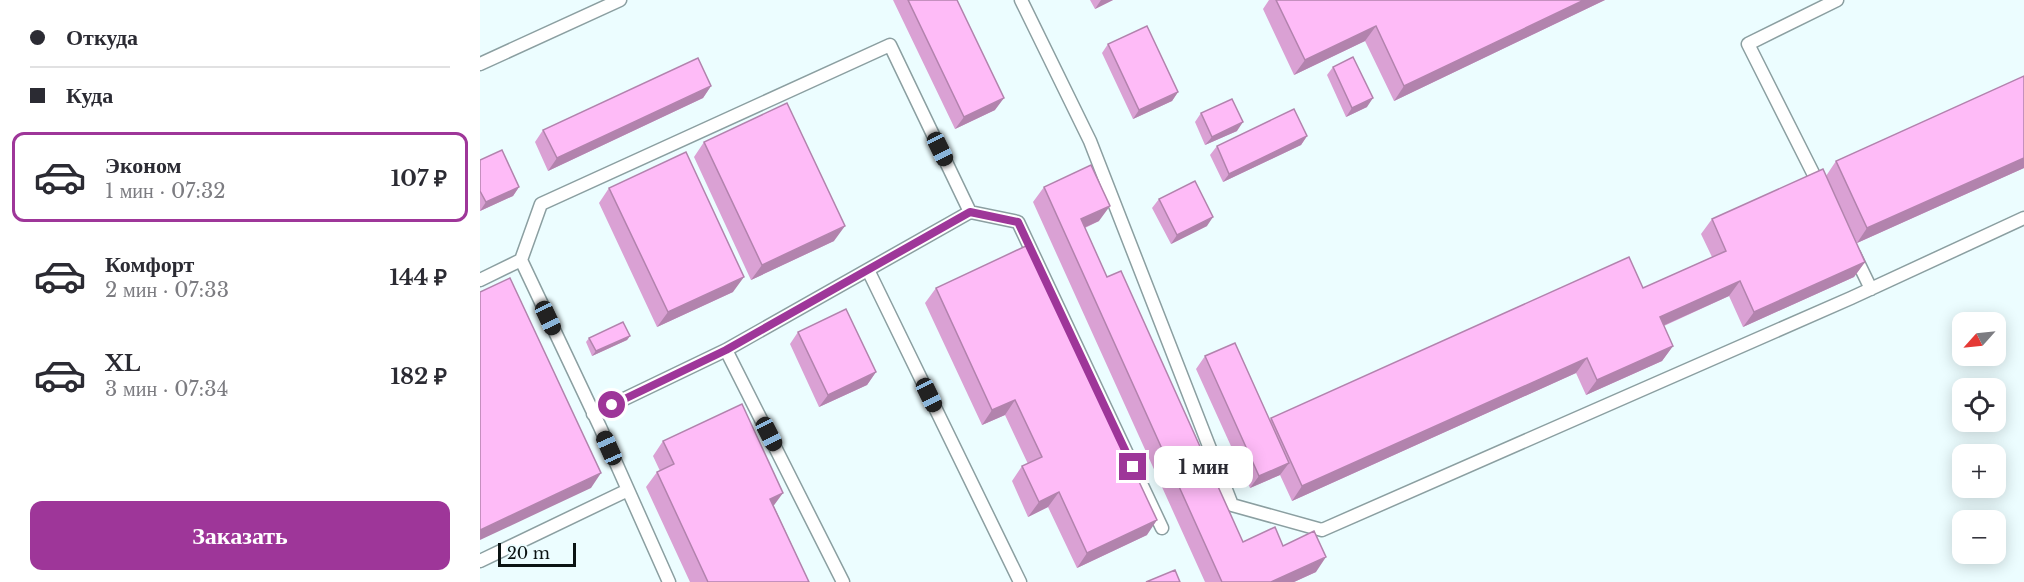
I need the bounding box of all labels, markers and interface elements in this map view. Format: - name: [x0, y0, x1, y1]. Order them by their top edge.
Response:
- text: Откуда: [66, 24, 138, 51]
- text: Куда: [66, 82, 113, 109]
- car: [924, 129, 956, 169]
- icon: car: [33, 150, 87, 204]
- text: Эконом: [105, 152, 182, 179]
- text: 107 ₽: [391, 165, 447, 192]
- text: 1 мин · 07:32: [105, 179, 226, 203]
- icon: car: [33, 249, 87, 303]
- text: Комфорт: [105, 251, 194, 278]
- text: 144 ₽: [390, 264, 447, 291]
- text: 2 мин · 07:33: [105, 278, 229, 302]
- car: [532, 298, 564, 338]
- north arrow: [1952, 312, 2006, 366]
- map controls: [1952, 312, 2006, 564]
- icon: car: [33, 348, 87, 402]
- text: XL: [105, 350, 140, 377]
- text: 182 ₽: [390, 363, 447, 390]
- car: [913, 375, 945, 415]
- text: 3 мин · 07:34: [105, 377, 228, 401]
- button: locate: [1952, 378, 2006, 432]
- route start: [598, 391, 625, 418]
- car: [753, 414, 785, 454]
- car: [593, 428, 625, 468]
- button: +: [1952, 444, 2006, 498]
- callout: 1 мин: [1154, 446, 1253, 488]
- route end: [1119, 453, 1146, 480]
- text: 1 мин: [1178, 455, 1229, 479]
- button: Заказать: [30, 501, 450, 570]
- button: −: [1952, 510, 2006, 564]
- scale bar: [498, 540, 576, 568]
- text: 20 m: [507, 543, 550, 563]

